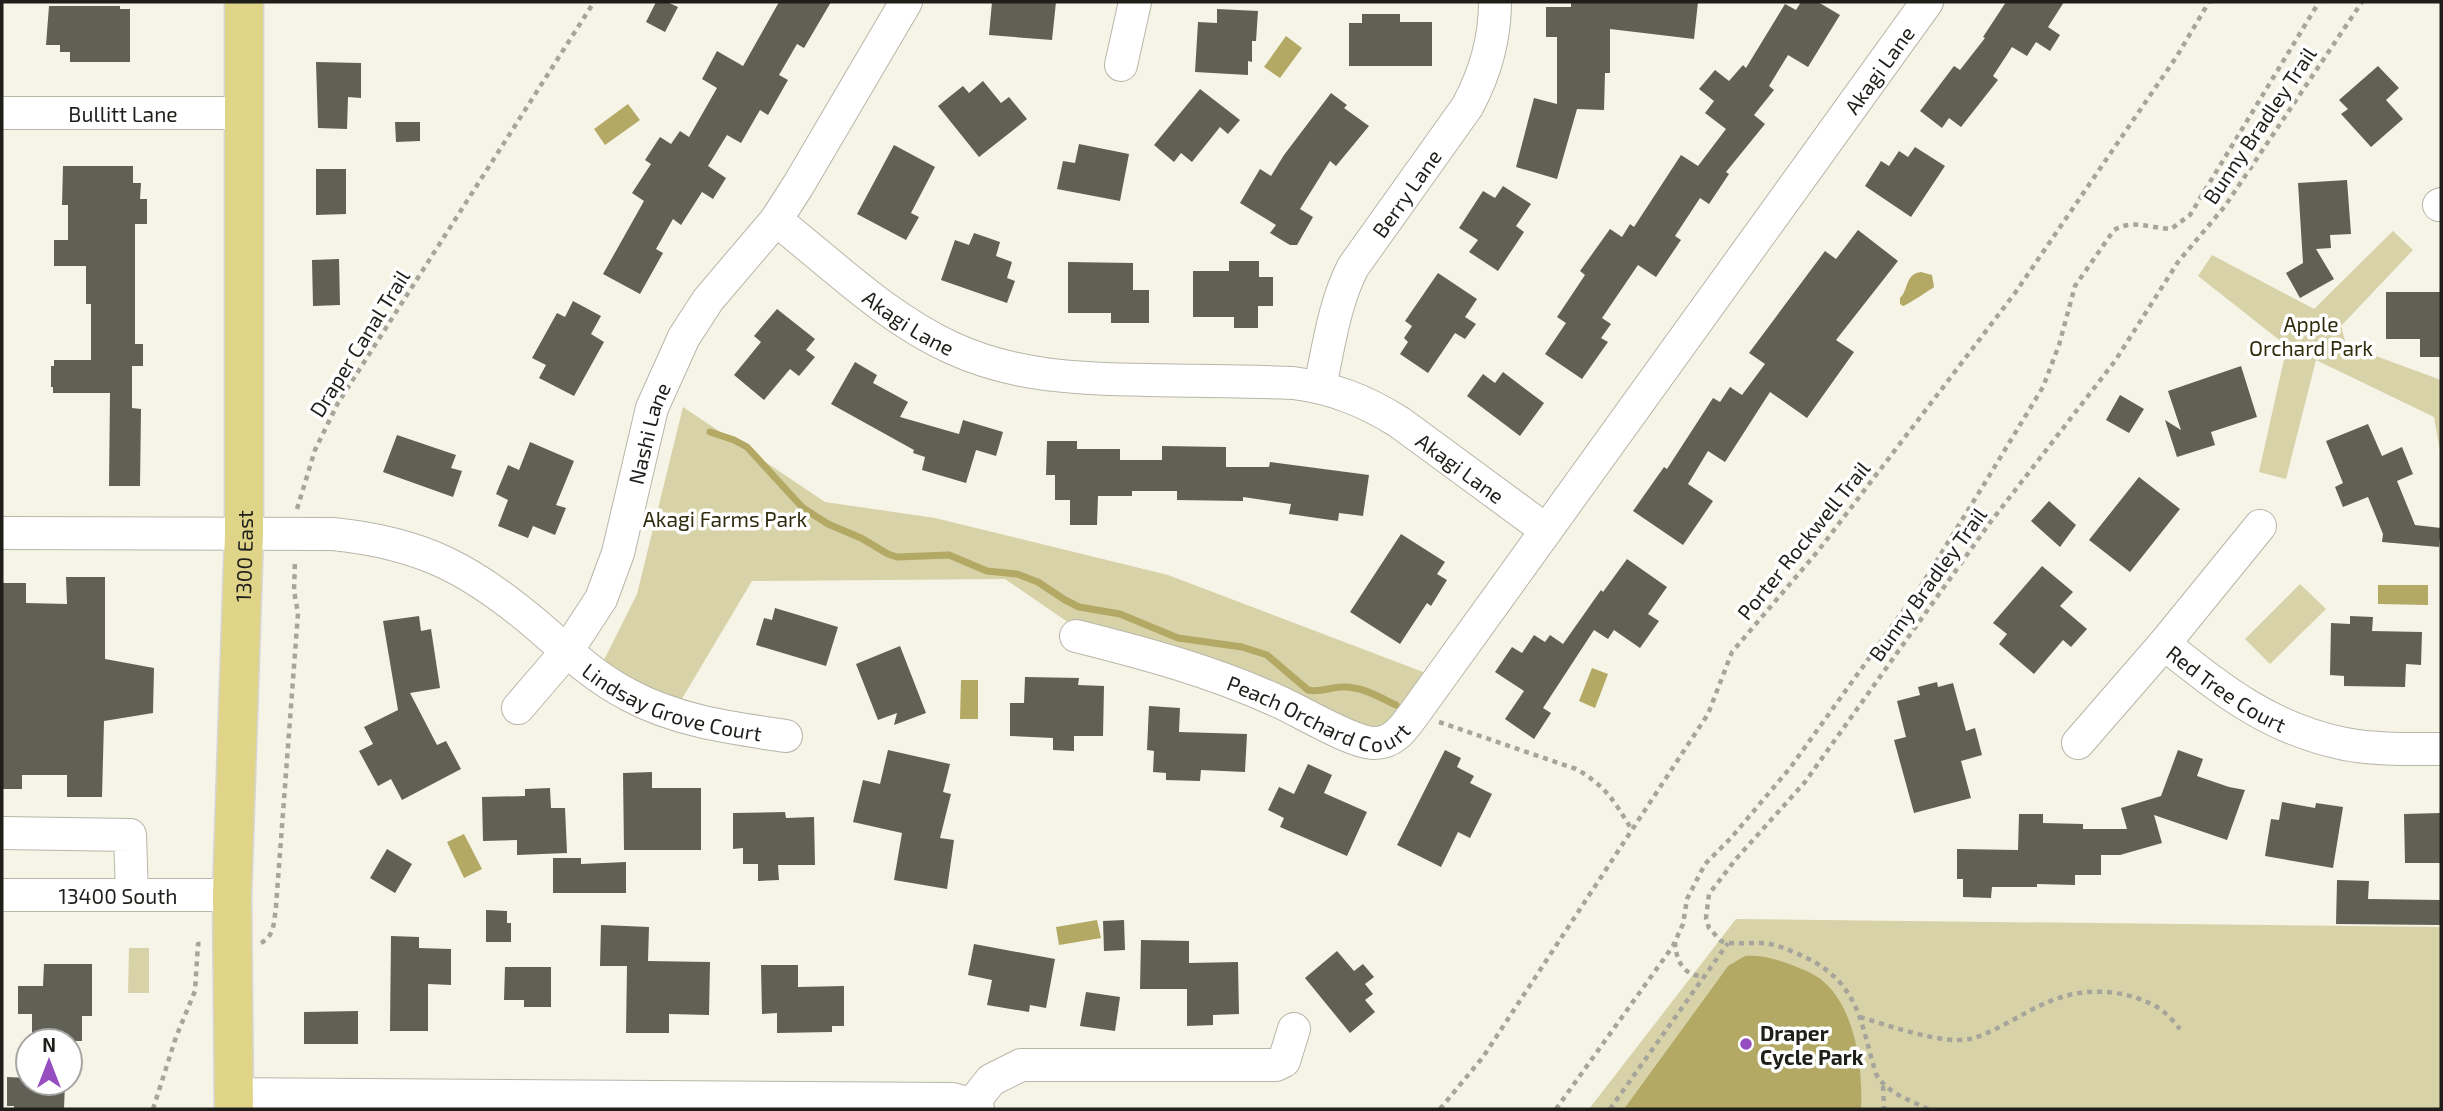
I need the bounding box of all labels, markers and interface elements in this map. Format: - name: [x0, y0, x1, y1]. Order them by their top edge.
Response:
- street label: Akagi Lane: [1838, 20, 1919, 118]
- street label: Bunny Bradley Trail: [2197, 41, 2321, 208]
- street label: Bullitt Lane: [68, 101, 178, 126]
- street label: Berry Lane: [1366, 144, 1446, 242]
- street label: Draper Canal Trail: [304, 264, 415, 421]
- street label: Akagi Lane: [859, 284, 958, 360]
- park label: Apple Orchard Park: [2249, 311, 2373, 360]
- street label: Nashi Lane: [622, 378, 675, 487]
- street label: Akagi Lane: [1412, 427, 1510, 508]
- street label: Porter Rockwell Trail: [1731, 455, 1875, 624]
- street label: Bunny Bradley Trail: [1863, 502, 1992, 666]
- park label: Akagi Farms Park: [643, 506, 807, 531]
- street label: 1300 East: [229, 510, 257, 603]
- street label: Red Tree Court: [2162, 639, 2290, 736]
- street label: Lindsay Grove Court: [578, 657, 764, 745]
- street label: Peach Orchard Court: [1224, 669, 1415, 756]
- street label: 13400 South: [59, 883, 177, 908]
- place label: Draper Cycle Park: [1760, 1020, 1864, 1070]
- north arrow: [14, 1027, 84, 1097]
- text: N: [42, 1033, 56, 1056]
- marker: Draper Cycle Park: [1738, 1036, 1754, 1052]

